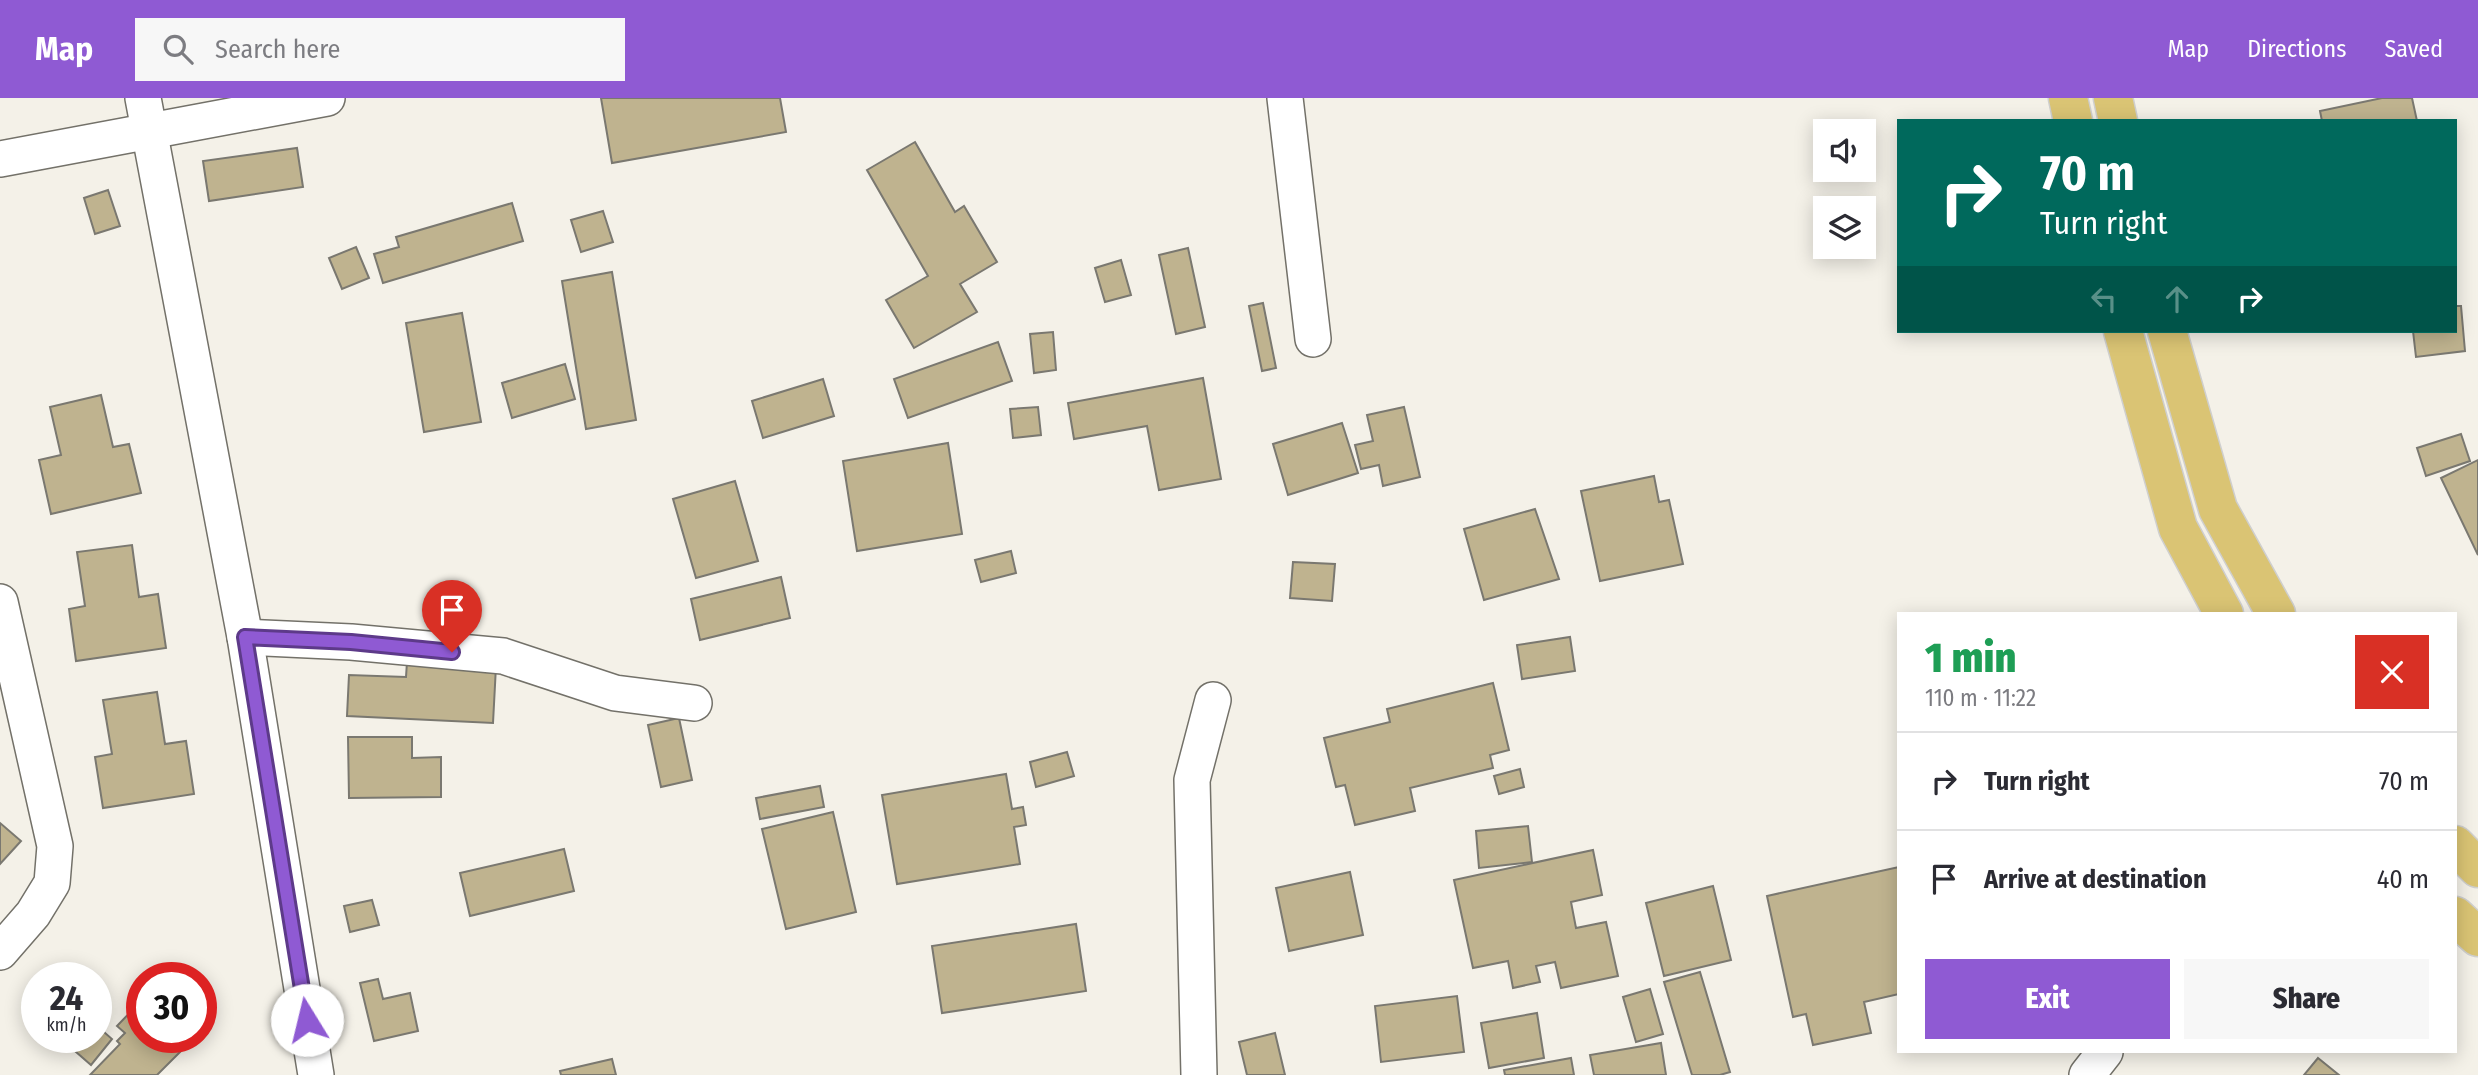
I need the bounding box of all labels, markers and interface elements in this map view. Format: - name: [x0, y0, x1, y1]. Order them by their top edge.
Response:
- search box: [135, 18, 625, 81]
- text: Map: [35, 29, 93, 69]
- icon: search: [159, 30, 197, 68]
- text: Search here: [215, 34, 340, 65]
- text: Map: [2168, 35, 2209, 63]
- text: Directions: [2247, 35, 2346, 63]
- text: Saved: [2384, 35, 2443, 63]
- map controls: [1813, 119, 1876, 259]
- button: sound: [1813, 119, 1876, 182]
- text: 70 m: [2040, 144, 2135, 203]
- icon: right: [1925, 147, 2016, 238]
- button: layers: [1813, 196, 1876, 259]
- text: Turn right: [2040, 204, 2167, 242]
- icon: left: [2085, 280, 2123, 318]
- icon: ahead: [2158, 280, 2196, 318]
- icon: right: [2231, 280, 2269, 318]
- pin: [422, 580, 482, 652]
- icon: arrive: [433, 591, 471, 629]
- text: 1 min: [1925, 633, 2016, 683]
- button: close: [2355, 635, 2429, 709]
- text: 110 m · 11:22: [1925, 684, 2036, 712]
- icon: right: [1925, 762, 1963, 800]
- text: Turn right: [1984, 766, 2090, 797]
- text: 70 m: [2379, 766, 2429, 797]
- icon: arrive: [1925, 860, 1963, 898]
- text: Arrive at destination: [1984, 864, 2207, 895]
- text: 40 m: [2377, 864, 2429, 895]
- button: Exit: [1925, 959, 2170, 1039]
- button: Share: [2184, 959, 2429, 1039]
- speed limit sign: 30: [126, 962, 217, 1053]
- text: 24: [50, 977, 83, 1019]
- position arrow: [270, 983, 344, 1057]
- text: km/h: [46, 1014, 87, 1036]

